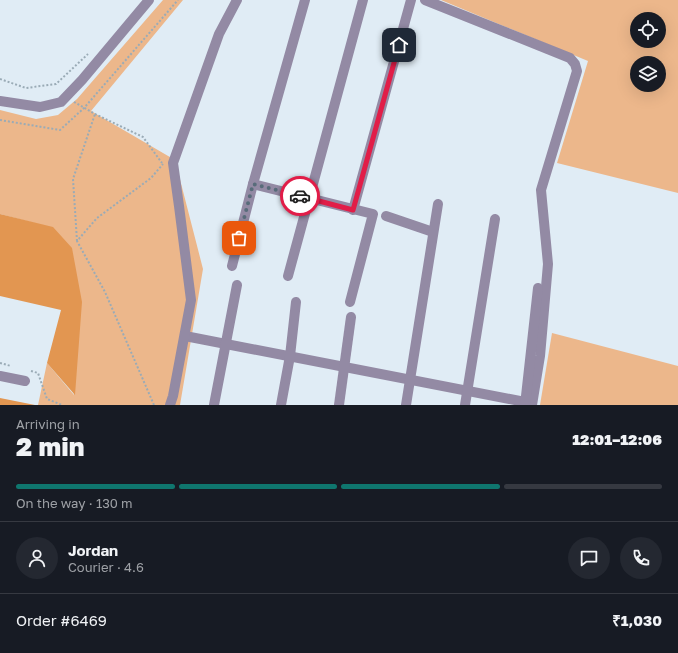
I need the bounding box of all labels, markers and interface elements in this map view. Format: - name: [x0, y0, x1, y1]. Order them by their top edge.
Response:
- map controls: [630, 12, 666, 92]
- button: locate: [630, 12, 666, 48]
- pin: [382, 28, 416, 62]
- icon: home: [388, 34, 410, 56]
- button: layers: [630, 56, 666, 92]
- courier: [280, 176, 320, 216]
- icon: car: [289, 185, 311, 207]
- pin: [222, 221, 256, 255]
- icon: bag: [228, 227, 250, 249]
- text: Arriving in: [16, 416, 80, 432]
- text: 12:01–12:06: [572, 430, 662, 448]
- text: 2 min: [16, 431, 84, 462]
- text: On the way · 130 m: [16, 495, 133, 511]
- button: person: [16, 537, 58, 579]
- button: chat: [568, 537, 610, 579]
- button: phone: [620, 537, 662, 579]
- text: Jordan: [68, 541, 118, 559]
- text: Courier · 4.6: [68, 559, 144, 575]
- text: Order #6469: [16, 611, 107, 629]
- text: ₹1,030: [612, 611, 662, 629]

